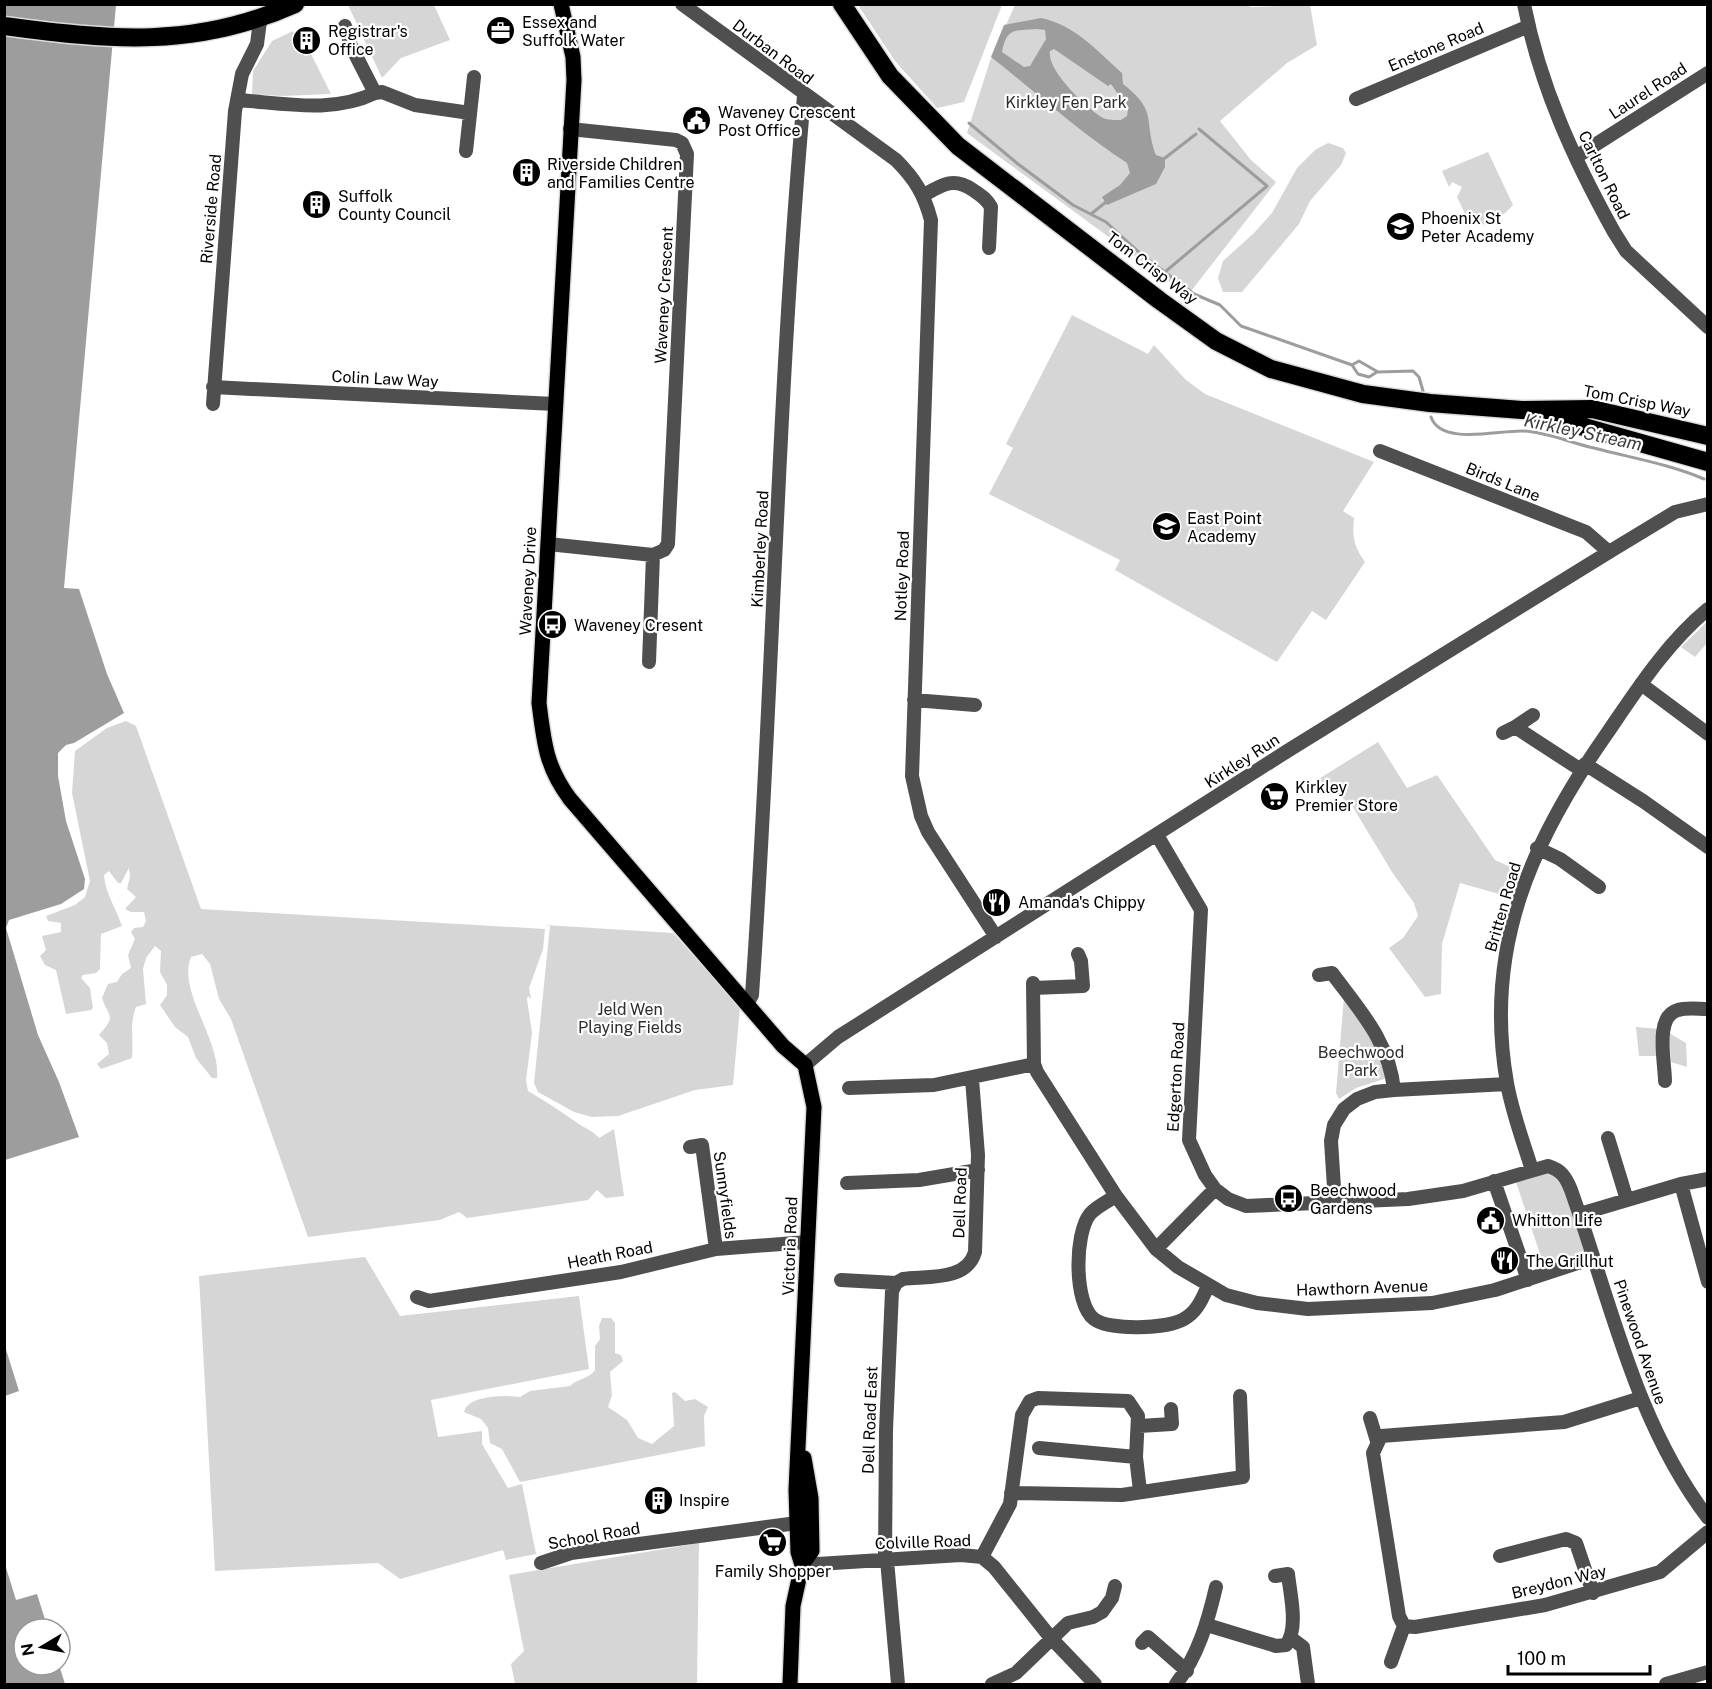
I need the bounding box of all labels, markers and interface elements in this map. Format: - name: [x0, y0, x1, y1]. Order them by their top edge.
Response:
- place label: Essex and Suffolk Water: [522, 13, 625, 50]
- office icon: Essex and Suffolk Water: [485, 15, 517, 47]
- street label: Durban Road: [729, 16, 817, 88]
- street label: Enstone Road: [1385, 18, 1487, 76]
- place label: Registrar's Office: [328, 22, 408, 59]
- building icon: Registrar's Office: [291, 24, 323, 56]
- street label: Laurel Road: [1605, 59, 1691, 123]
- park label: Kirkley Fen Park: [1005, 93, 1127, 112]
- place label: Waveney Crescent Post Office: [718, 103, 856, 140]
- public building icon: Waveney Crescent Post Office: [681, 105, 713, 137]
- street label: Carlton Road: [1574, 128, 1634, 222]
- street label: Riverside Road: [197, 153, 225, 265]
- place label: Riverside Children and Families Centre: [547, 155, 695, 192]
- building icon: Riverside Children and Families Centre: [510, 157, 542, 189]
- place label: Suffolk County Council: [338, 187, 451, 224]
- building icon: Suffolk County Council: [301, 189, 333, 221]
- place label: Phoenix St Peter Academy: [1421, 209, 1535, 246]
- school or university icon: Phoenix St Peter Academy: [1384, 211, 1416, 243]
- street label: Waveney Crescent: [651, 226, 677, 364]
- street label: Tom Crisp Way: [1103, 228, 1202, 309]
- street label: Colin Law Way: [331, 367, 439, 391]
- street label: Tom Crisp Way: [1582, 381, 1693, 421]
- water label: Kirkley Stream: [1522, 409, 1644, 455]
- street label: Birds Lane: [1463, 458, 1543, 506]
- street label: Kimberley Road: [747, 490, 773, 608]
- place label: East Point Academy: [1187, 509, 1262, 546]
- school or university icon: East Point Academy: [1150, 511, 1182, 543]
- street label: Waveney Drive: [516, 526, 540, 636]
- street label: Notley Road: [891, 530, 913, 622]
- bus stop icon: Waveney Cresent: [537, 609, 569, 641]
- place label: Waveney Cresent: [574, 616, 703, 635]
- street label: Kirkley Run: [1201, 730, 1283, 792]
- place label: Kirkley Premier Store: [1295, 778, 1398, 815]
- supermarket icon: Kirkley Premier Store: [1258, 780, 1290, 812]
- street label: Britten Road: [1481, 860, 1525, 954]
- restaurant icon: Amanda's Chippy: [981, 886, 1013, 918]
- place label: Amanda's Chippy: [1018, 893, 1146, 912]
- park label: Jeld Wen Playing Fields: [578, 1000, 682, 1037]
- street label: Edgerton Road: [1164, 1021, 1188, 1133]
- park label: Beechwood Park: [1318, 1043, 1404, 1080]
- street label: Sunnyfields: [709, 1150, 741, 1240]
- street label: Dell Road: [949, 1167, 971, 1239]
- place label: Beechwood Gardens: [1310, 1181, 1396, 1218]
- bus stop icon: Beechwood Gardens: [1273, 1183, 1305, 1215]
- street label: Victoria Road: [779, 1196, 801, 1296]
- public building icon: Whitton Life: [1475, 1204, 1507, 1236]
- place label: Whitton Life: [1512, 1211, 1603, 1230]
- street label: Heath Road: [566, 1237, 654, 1273]
- restaurant icon: The Grillhut: [1489, 1245, 1521, 1277]
- place label: The Grillhut: [1526, 1252, 1614, 1271]
- street label: Hawthorn Avenue: [1296, 1276, 1428, 1300]
- street label: Pinewood Avenue: [1610, 1277, 1670, 1407]
- street label: Dell Road East: [859, 1366, 881, 1474]
- building icon: Inspire: [642, 1484, 674, 1516]
- place label: Inspire: [679, 1491, 730, 1510]
- street label: School Road: [546, 1519, 642, 1553]
- supermarket icon: Family Shopper: [757, 1527, 789, 1559]
- street label: Colville Road: [874, 1531, 972, 1553]
- street label: Breydon Way: [1510, 1561, 1609, 1603]
- place label: Family Shopper: [715, 1562, 831, 1581]
- north arrow: [12, 1617, 72, 1677]
- scale bar: [1508, 1638, 1650, 1676]
- text: N: [17, 1642, 38, 1657]
- text: 100 m: [1517, 1648, 1566, 1669]

